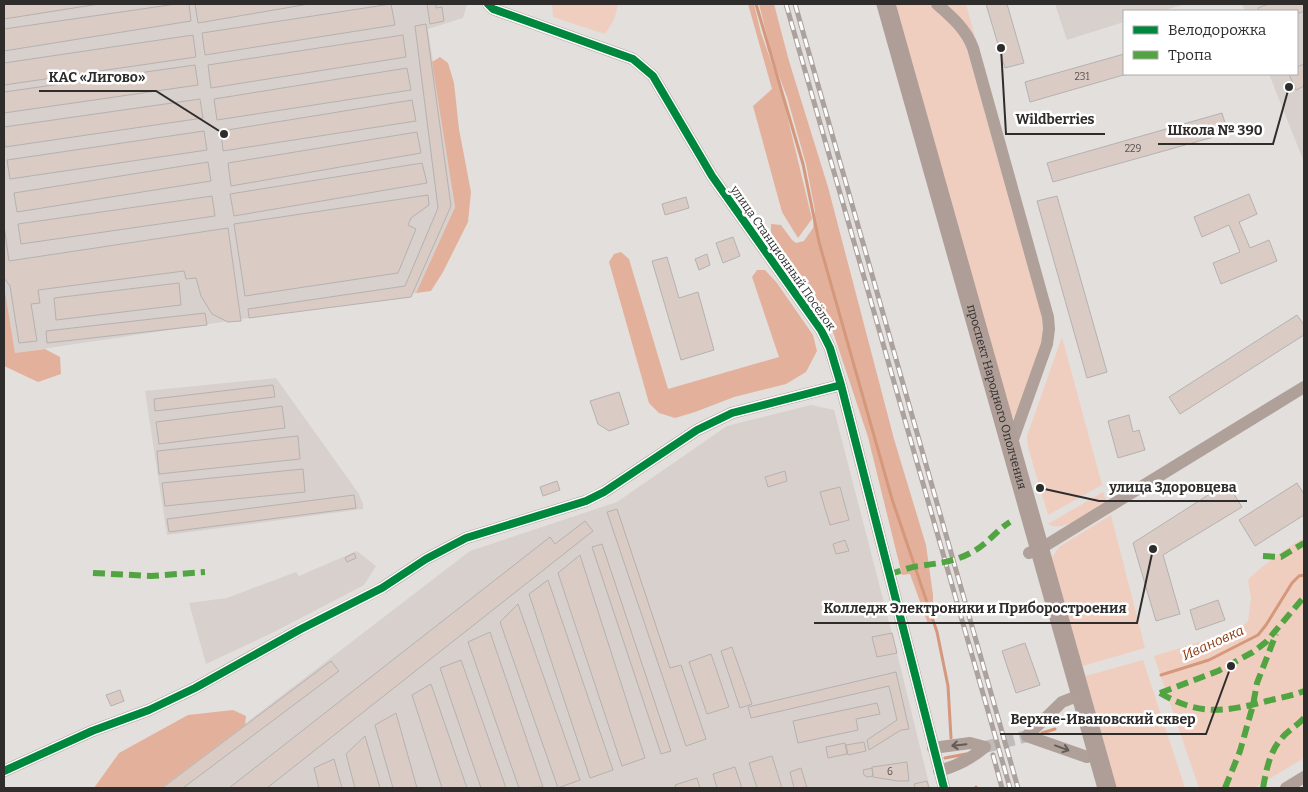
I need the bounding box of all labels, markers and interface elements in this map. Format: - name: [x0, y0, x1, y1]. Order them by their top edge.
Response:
- legend: [1123, 10, 1298, 75]
- text: Велодорожка: [1168, 21, 1266, 39]
- text: Тропа: [1168, 46, 1212, 64]
- callout: КАС «Лигово»: [39, 62, 156, 91]
- text: КАС «Лигово»: [49, 69, 145, 86]
- house number: 231: [1074, 71, 1090, 83]
- callout: Wildberries: [1006, 105, 1105, 134]
- text: Wildberries: [1016, 111, 1095, 128]
- callout: Школа № 390: [1158, 115, 1273, 144]
- text: Школа № 390: [1167, 122, 1263, 139]
- house number: 229: [1125, 143, 1142, 155]
- street label: улица Станционный Посёлок: [727, 182, 838, 333]
- street label: проспект Народного Ополчения: [964, 303, 1029, 491]
- callout: улица Здоровцева: [1099, 472, 1247, 501]
- text: улица Здоровцева: [1108, 479, 1237, 496]
- callout: Колледж Электроники и Приборостроения: [814, 594, 1137, 623]
- text: Колледж Электроники и Приборостроения: [823, 600, 1127, 617]
- water label: Ивановка: [1179, 622, 1247, 664]
- callout: Верхне-Ивановский сквер: [1000, 705, 1206, 734]
- text: Верхне-Ивановский сквер: [1010, 711, 1196, 728]
- one-way arrow: [951, 740, 967, 750]
- one-way arrow: [1054, 744, 1069, 753]
- house number: 6: [887, 766, 893, 778]

